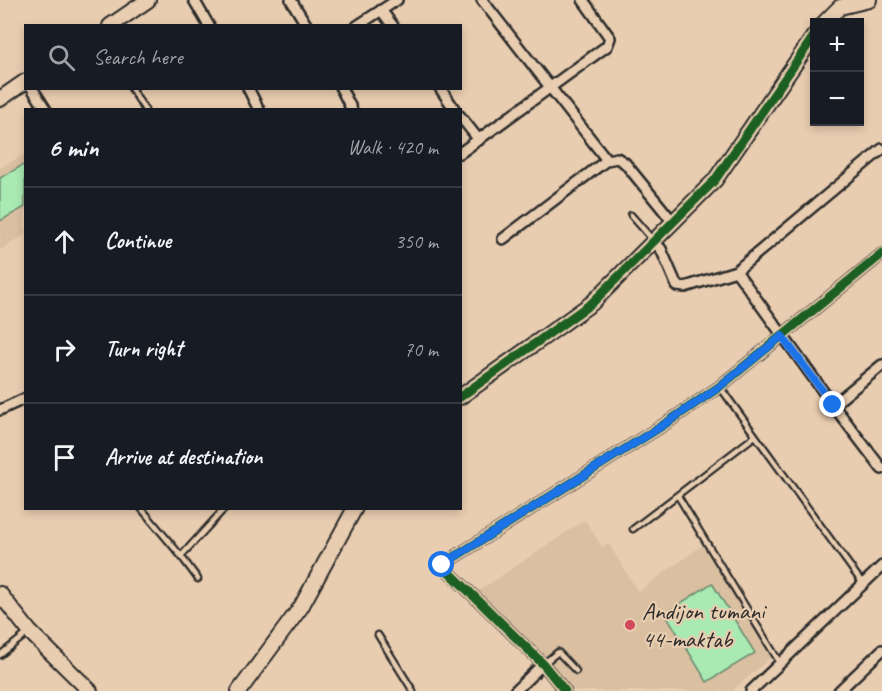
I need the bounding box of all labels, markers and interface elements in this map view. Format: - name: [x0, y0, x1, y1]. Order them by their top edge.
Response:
- map controls: [810, 18, 864, 126]
- button: +: [810, 18, 864, 72]
- search box: [24, 24, 462, 90]
- icon: search: [45, 41, 78, 74]
- text: Search here: [93, 43, 183, 71]
- button: −: [810, 72, 864, 126]
- text: 6 min: [48, 131, 98, 164]
- text: Walk · 420 m: [348, 135, 438, 160]
- icon: ahead: [48, 225, 81, 258]
- text: Continue: [105, 227, 171, 255]
- text: 350 m: [395, 229, 438, 254]
- icon: right: [48, 333, 81, 366]
- text: Turn right: [105, 335, 182, 363]
- text: 70 m: [404, 337, 438, 362]
- route end: [819, 391, 845, 417]
- icon: arrive: [48, 441, 81, 474]
- text: Arrive at destination: [105, 443, 262, 471]
- route start: [428, 551, 454, 577]
- place label: Andijon tumani 44-maktab: [642, 596, 767, 654]
- marker: Andijon tumani 44-maktab: [623, 618, 637, 632]

